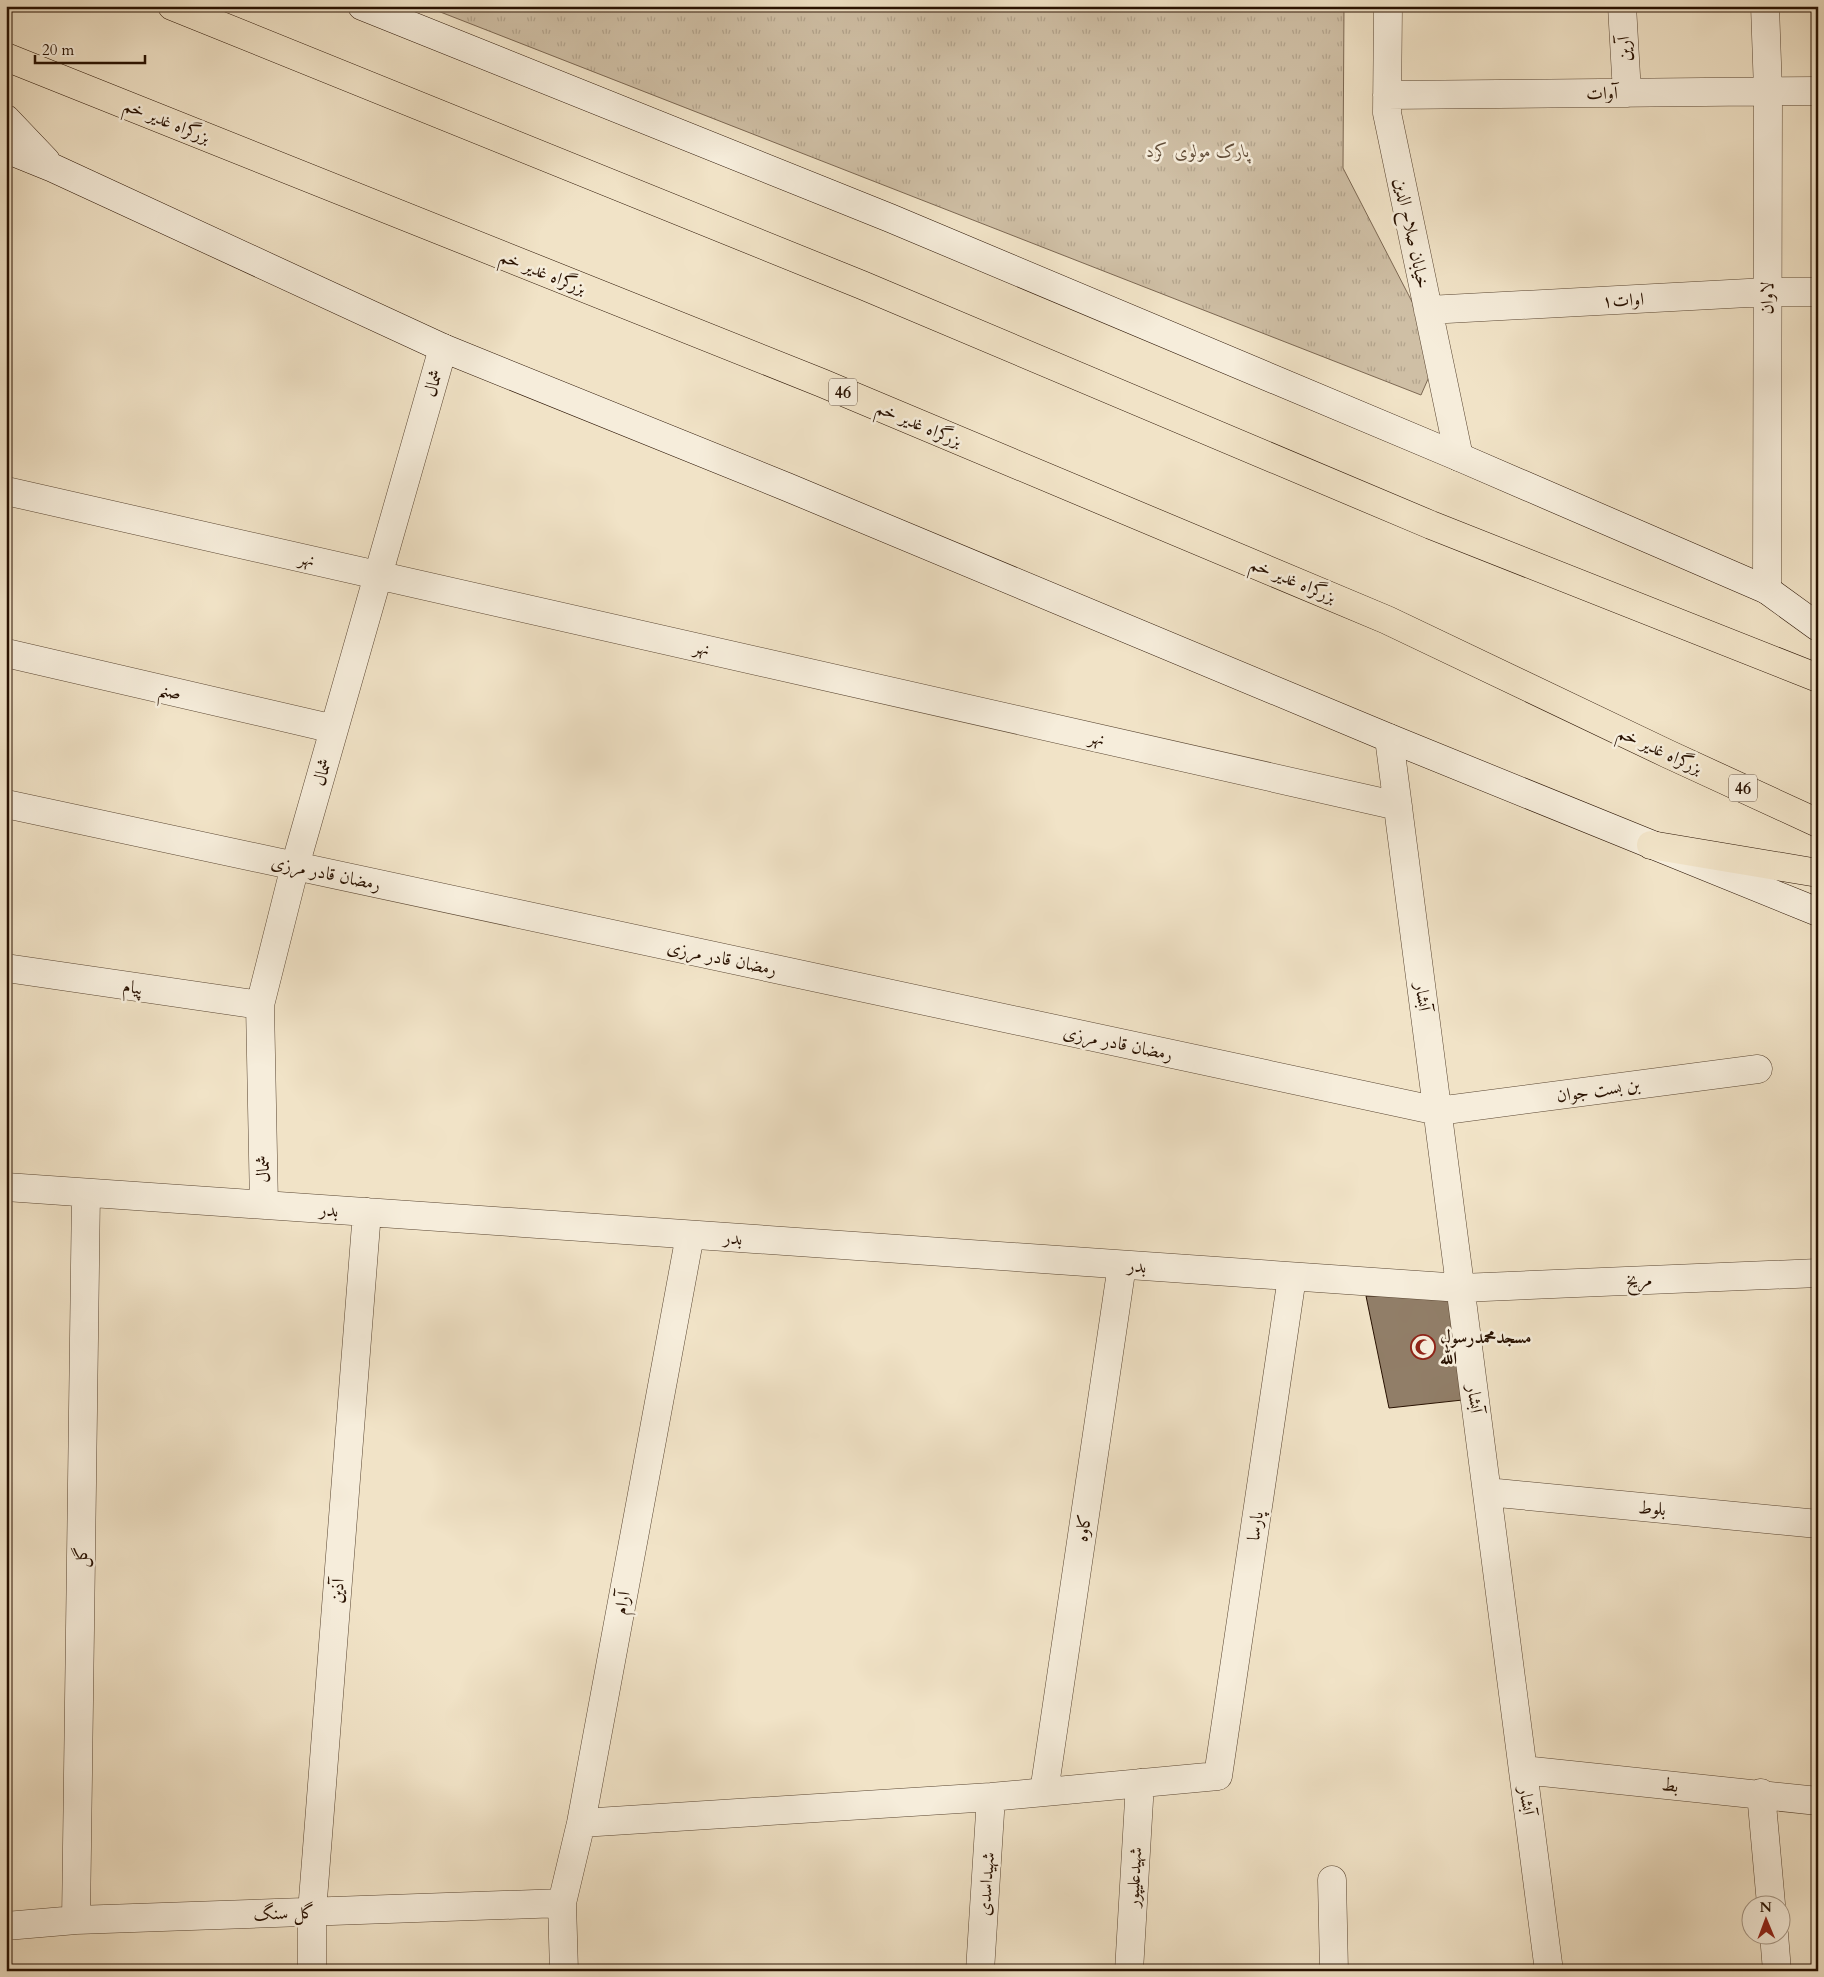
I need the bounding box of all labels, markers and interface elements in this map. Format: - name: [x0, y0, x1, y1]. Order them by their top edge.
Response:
- scale bar: [35, 32, 145, 64]
- street label: آرین: [1611, 34, 1638, 62]
- text: 20 m: [42, 40, 74, 60]
- street label: آوات: [1586, 81, 1620, 106]
- street label: بزرگراه غدیر خم: [118, 93, 214, 154]
- park label: پارک مولوی کرد: [1146, 139, 1251, 164]
- street label: خیابان صلاح الدین: [1385, 175, 1435, 291]
- street label: بزرگراه غدیر خم: [494, 244, 590, 305]
- street label: لاوان: [1755, 282, 1780, 314]
- street label: اوات۱: [1601, 287, 1645, 314]
- street label: شمال: [418, 366, 449, 400]
- road number: 46: [829, 378, 857, 406]
- street label: بزرگراه غدیر خم: [870, 395, 966, 457]
- street label: نهر: [294, 545, 317, 573]
- street label: بزرگراه غدیر خم: [1244, 551, 1340, 613]
- street label: نهر: [689, 634, 712, 662]
- street label: صنم: [155, 677, 184, 711]
- street label: بزرگراه غدیر خم: [1612, 720, 1706, 785]
- street label: نهر: [1084, 724, 1107, 752]
- street label: شمال: [307, 755, 338, 789]
- road number: 46: [1729, 774, 1757, 801]
- street label: رمضان قادر مرزی: [269, 850, 383, 897]
- street label: رمضان قادر مرزی: [665, 935, 779, 982]
- street label: پیام: [121, 974, 145, 1004]
- street label: آبشار: [1408, 980, 1437, 1015]
- street label: رمضان قادر مرزی: [1061, 1020, 1175, 1067]
- street label: بن بست جوان: [1555, 1072, 1642, 1109]
- street label: شمال: [251, 1155, 276, 1183]
- street label: بدر: [317, 1197, 339, 1224]
- street label: بدر: [721, 1225, 743, 1252]
- street label: بدر: [1125, 1253, 1147, 1280]
- street label: مریخ: [1625, 1267, 1653, 1297]
- place label: مسجدمحمدرسول الله: [1440, 1325, 1531, 1371]
- mosque icon: مسجدمحمدرسول الله: [1410, 1334, 1436, 1360]
- street label: آبشار: [1460, 1382, 1489, 1417]
- street label: بلوط: [1637, 1495, 1667, 1522]
- street label: پارسا: [1241, 1508, 1270, 1542]
- street label: کاوه: [1069, 1513, 1098, 1544]
- street label: گل: [69, 1546, 94, 1568]
- street label: آذین: [324, 1576, 351, 1604]
- street label: آرام: [608, 1587, 640, 1617]
- street label: بط: [1660, 1772, 1680, 1799]
- street label: آبشار: [1512, 1784, 1541, 1819]
- street label: شهیدعلیپور: [1120, 1846, 1149, 1910]
- street label: شهیداسدی: [972, 1851, 1001, 1917]
- north arrow: [1742, 1894, 1792, 1944]
- text: N: [1760, 1898, 1772, 1917]
- street label: گل سنگ: [253, 1900, 315, 1927]

